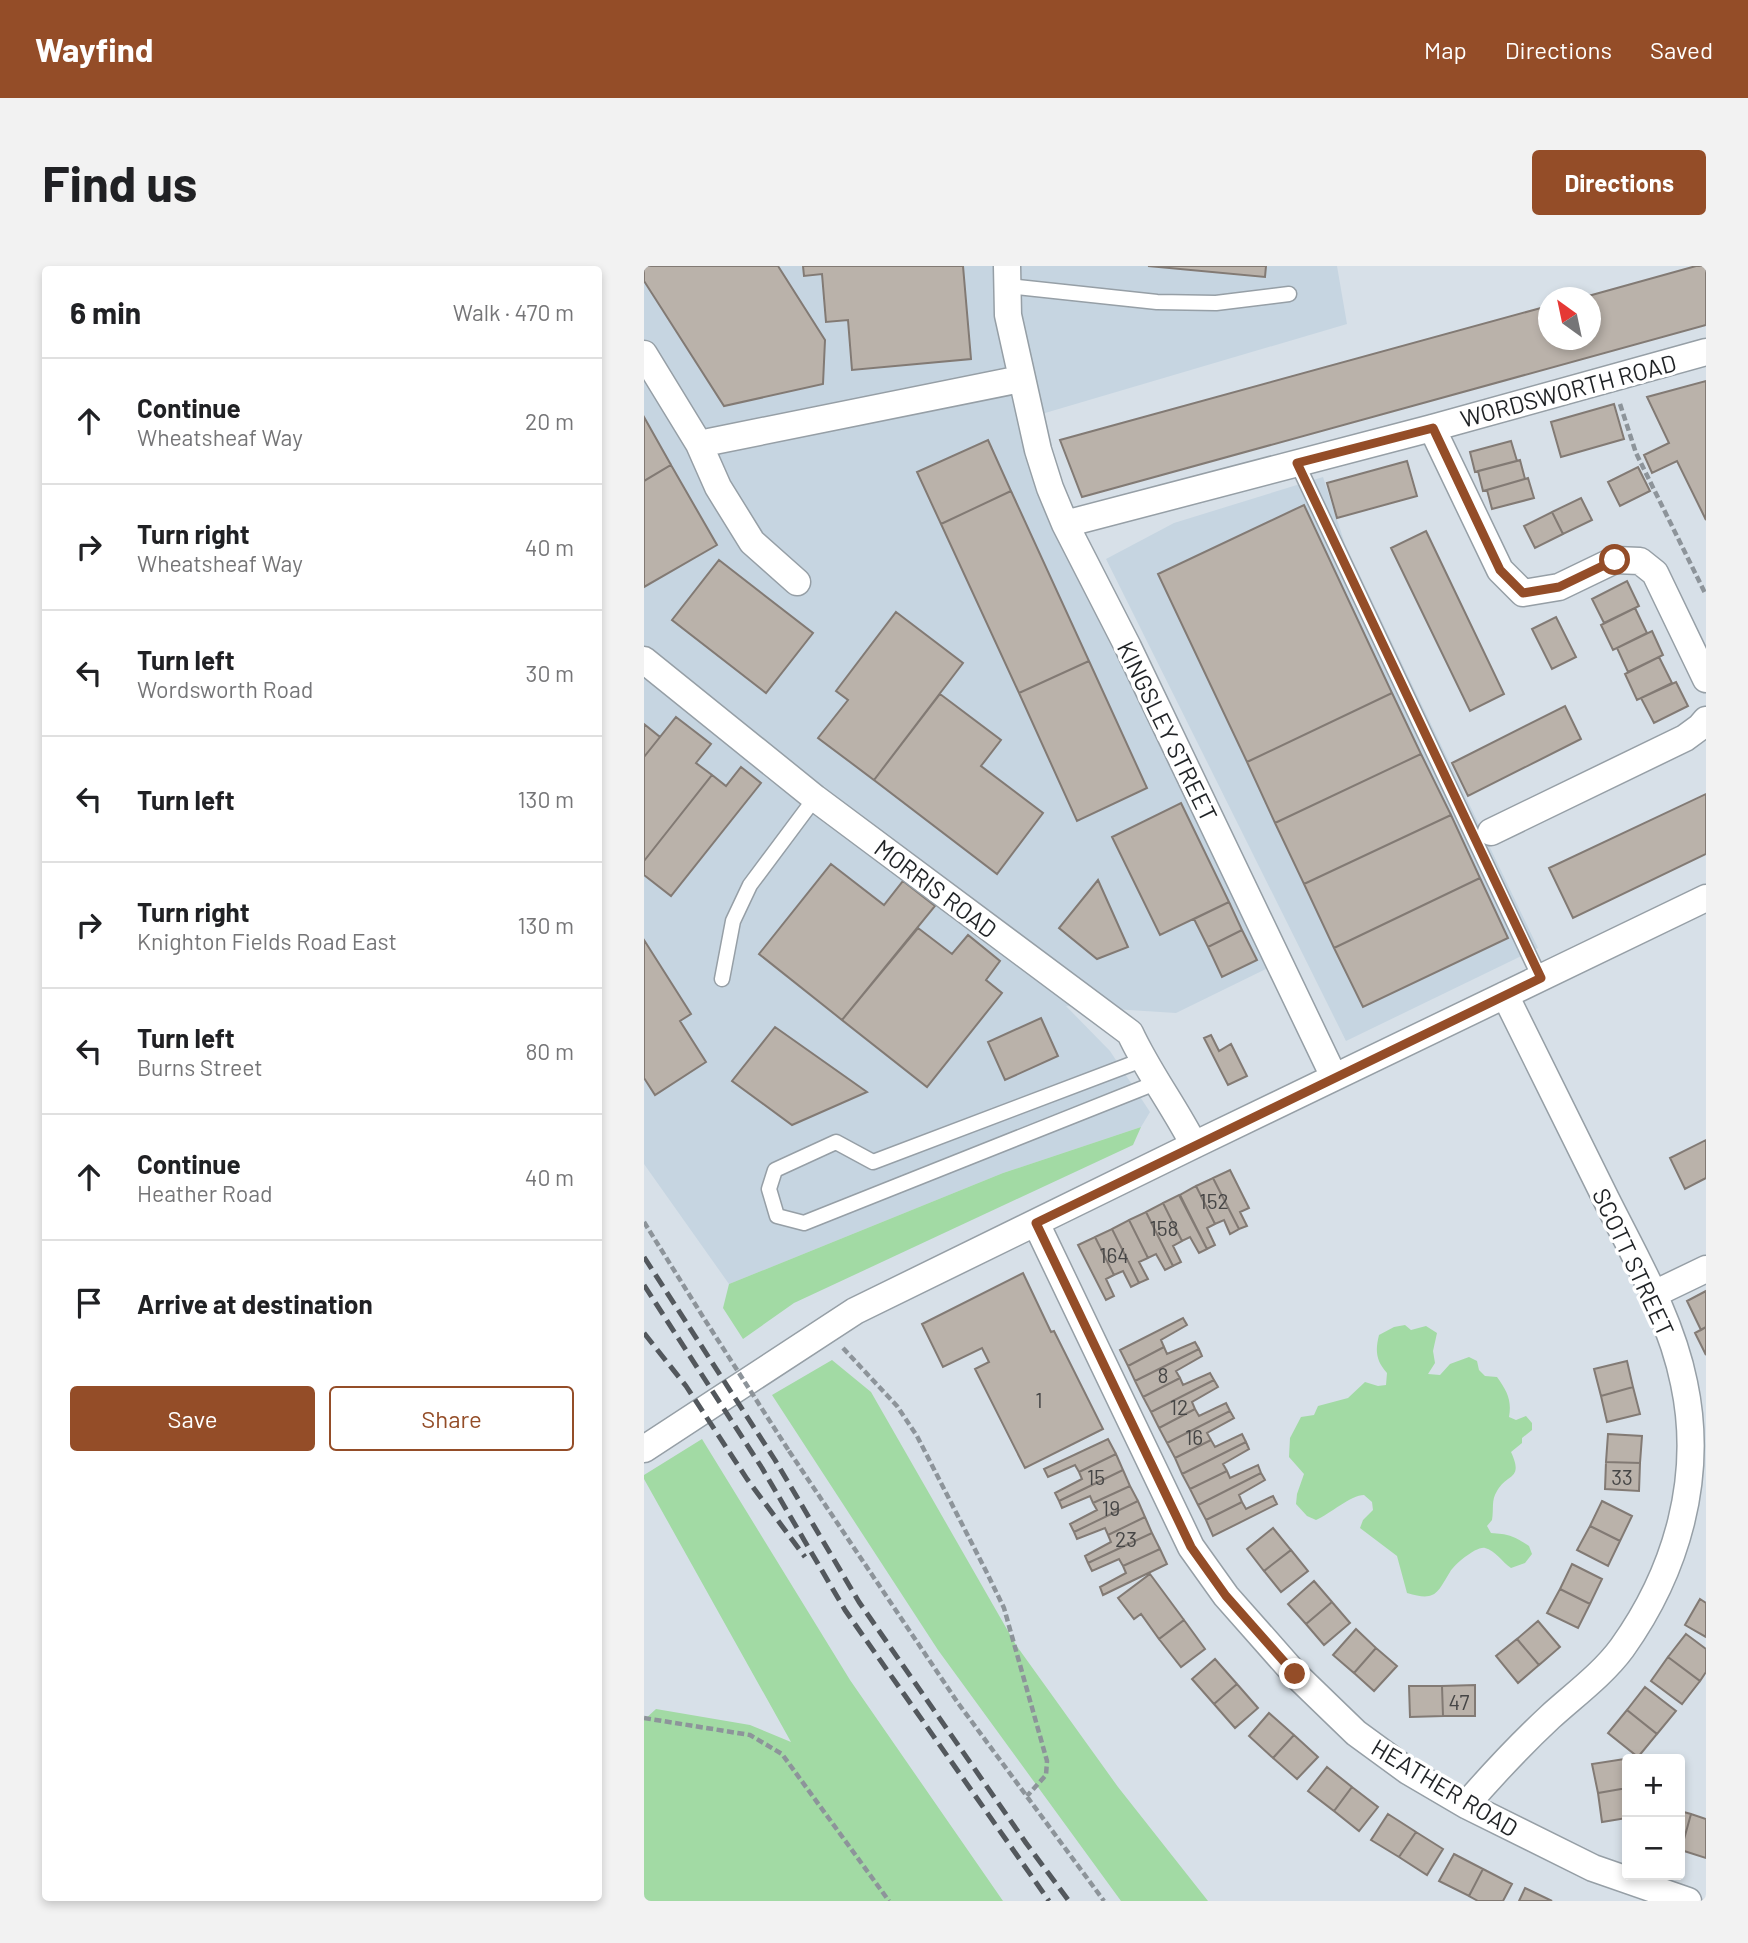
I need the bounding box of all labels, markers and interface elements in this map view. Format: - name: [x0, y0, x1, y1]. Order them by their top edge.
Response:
- text: Wayfind: [35, 29, 153, 69]
- text: Map: [1424, 35, 1467, 64]
- text: Directions: [1505, 35, 1612, 64]
- text: Saved: [1650, 35, 1713, 64]
- button: Directions: [1532, 150, 1706, 215]
- text: Find us: [42, 153, 197, 212]
- north arrow: [1538, 287, 1601, 350]
- text: 6 min: [70, 294, 141, 330]
- text: Walk · 470 m: [453, 298, 574, 326]
- street label: WORDSWORTH ROAD: [1457, 347, 1679, 433]
- text: Continue: [137, 392, 241, 423]
- icon: ahead: [70, 402, 108, 440]
- text: 20 m: [525, 407, 574, 435]
- text: Wheatsheaf Way: [137, 423, 303, 451]
- text: Turn right: [137, 518, 250, 549]
- icon: right: [70, 528, 108, 566]
- text: 40 m: [525, 533, 574, 561]
- route start: [1599, 544, 1630, 575]
- text: Wheatsheaf Way: [137, 549, 303, 577]
- street label: KINGSLEY STREET: [1112, 636, 1224, 826]
- text: Turn left: [137, 644, 235, 675]
- icon: left: [70, 654, 108, 692]
- text: 30 m: [526, 659, 574, 687]
- text: Wordsworth Road: [137, 675, 313, 703]
- icon: left: [70, 780, 108, 818]
- text: Turn left: [137, 784, 235, 815]
- text: 130 m: [517, 785, 574, 813]
- street label: MORRIS ROAD: [869, 833, 1003, 943]
- text: Turn right: [137, 896, 250, 927]
- icon: right: [70, 906, 108, 944]
- text: 130 m: [517, 911, 574, 939]
- text: Knighton Fields Road East: [137, 927, 397, 955]
- text: Turn left: [137, 1022, 235, 1053]
- icon: left: [70, 1032, 108, 1070]
- text: 80 m: [525, 1037, 574, 1065]
- text: Burns Street: [137, 1053, 263, 1081]
- text: Continue: [137, 1148, 241, 1179]
- icon: ahead: [70, 1158, 108, 1196]
- text: 40 m: [525, 1163, 574, 1191]
- text: Heather Road: [137, 1179, 273, 1207]
- street label: SCOTT STREET: [1587, 1183, 1681, 1341]
- house number: 152: [1199, 1188, 1229, 1213]
- house number: 158: [1149, 1215, 1179, 1240]
- house number: 164: [1099, 1242, 1129, 1267]
- icon: arrive: [70, 1284, 108, 1322]
- text: Arrive at destination: [137, 1288, 373, 1319]
- house number: 8: [1158, 1362, 1168, 1387]
- button: Save: [70, 1386, 315, 1451]
- button: Share: [329, 1386, 574, 1451]
- house number: 1: [1035, 1387, 1043, 1412]
- house number: 12: [1170, 1394, 1188, 1419]
- house number: 16: [1185, 1424, 1203, 1449]
- house number: 15: [1087, 1464, 1105, 1489]
- house number: 33: [1611, 1464, 1633, 1489]
- house number: 19: [1102, 1495, 1120, 1520]
- house number: 23: [1115, 1526, 1137, 1551]
- route end: [1279, 1658, 1310, 1689]
- house number: 47: [1449, 1689, 1470, 1714]
- street label: HEATHER ROAD: [1367, 1732, 1523, 1842]
- map controls: [1622, 1754, 1685, 1880]
- button: +: [1622, 1754, 1685, 1817]
- button: −: [1622, 1817, 1685, 1880]

